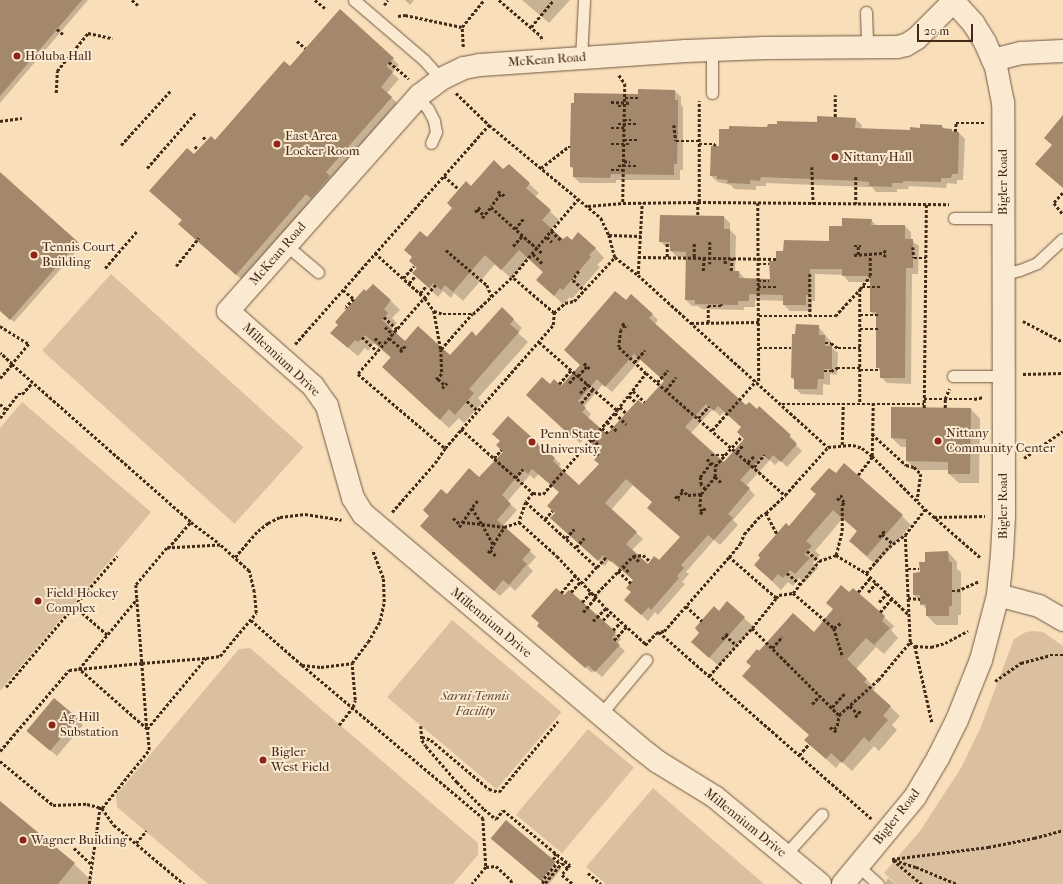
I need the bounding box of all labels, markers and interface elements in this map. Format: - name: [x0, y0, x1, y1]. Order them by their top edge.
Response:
- scale bar: [919, 16, 975, 42]
- text: 20 m: [924, 24, 949, 38]
- place label: Holuba Hall: [25, 48, 92, 64]
- street label: McKean Road: [507, 49, 587, 71]
- marker: Holuba Hall: [12, 51, 22, 61]
- place label: East Area Locker Room: [285, 129, 360, 160]
- marker: East Area Locker Room: [272, 139, 282, 149]
- place label: Nittany Hall: [843, 149, 912, 165]
- street label: Bigler Road: [995, 149, 1011, 215]
- marker: Nittany Hall: [830, 152, 840, 162]
- street label: McKean Road: [246, 219, 310, 289]
- place label: Tennis Court Building: [42, 240, 115, 271]
- marker: Tennis Court Building: [29, 250, 39, 260]
- street label: Millennium Drive: [239, 320, 323, 400]
- place label: Nittany Community Center: [946, 426, 1055, 457]
- place label: Penn State University: [540, 427, 600, 458]
- marker: Nittany Community Center: [933, 436, 943, 446]
- marker: Penn State University: [527, 437, 537, 447]
- street label: Bigler Road: [995, 473, 1011, 539]
- street label: Millennium Drive: [447, 585, 535, 661]
- place label: Field Hockey Complex: [46, 586, 119, 617]
- marker: Field Hockey Complex: [33, 596, 43, 606]
- park label: Sarni Tennis Facility: [441, 689, 509, 720]
- place label: Ag Hill Substation: [60, 710, 119, 741]
- marker: Ag Hill Substation: [47, 720, 57, 730]
- place label: Bigler West Field: [271, 745, 329, 776]
- marker: Bigler West Field: [258, 755, 268, 765]
- street label: Millennium Drive: [701, 785, 789, 861]
- street label: Bigler Road: [870, 786, 924, 848]
- place label: Wagner Building: [31, 832, 127, 848]
- marker: Wagner Building: [18, 835, 28, 845]

